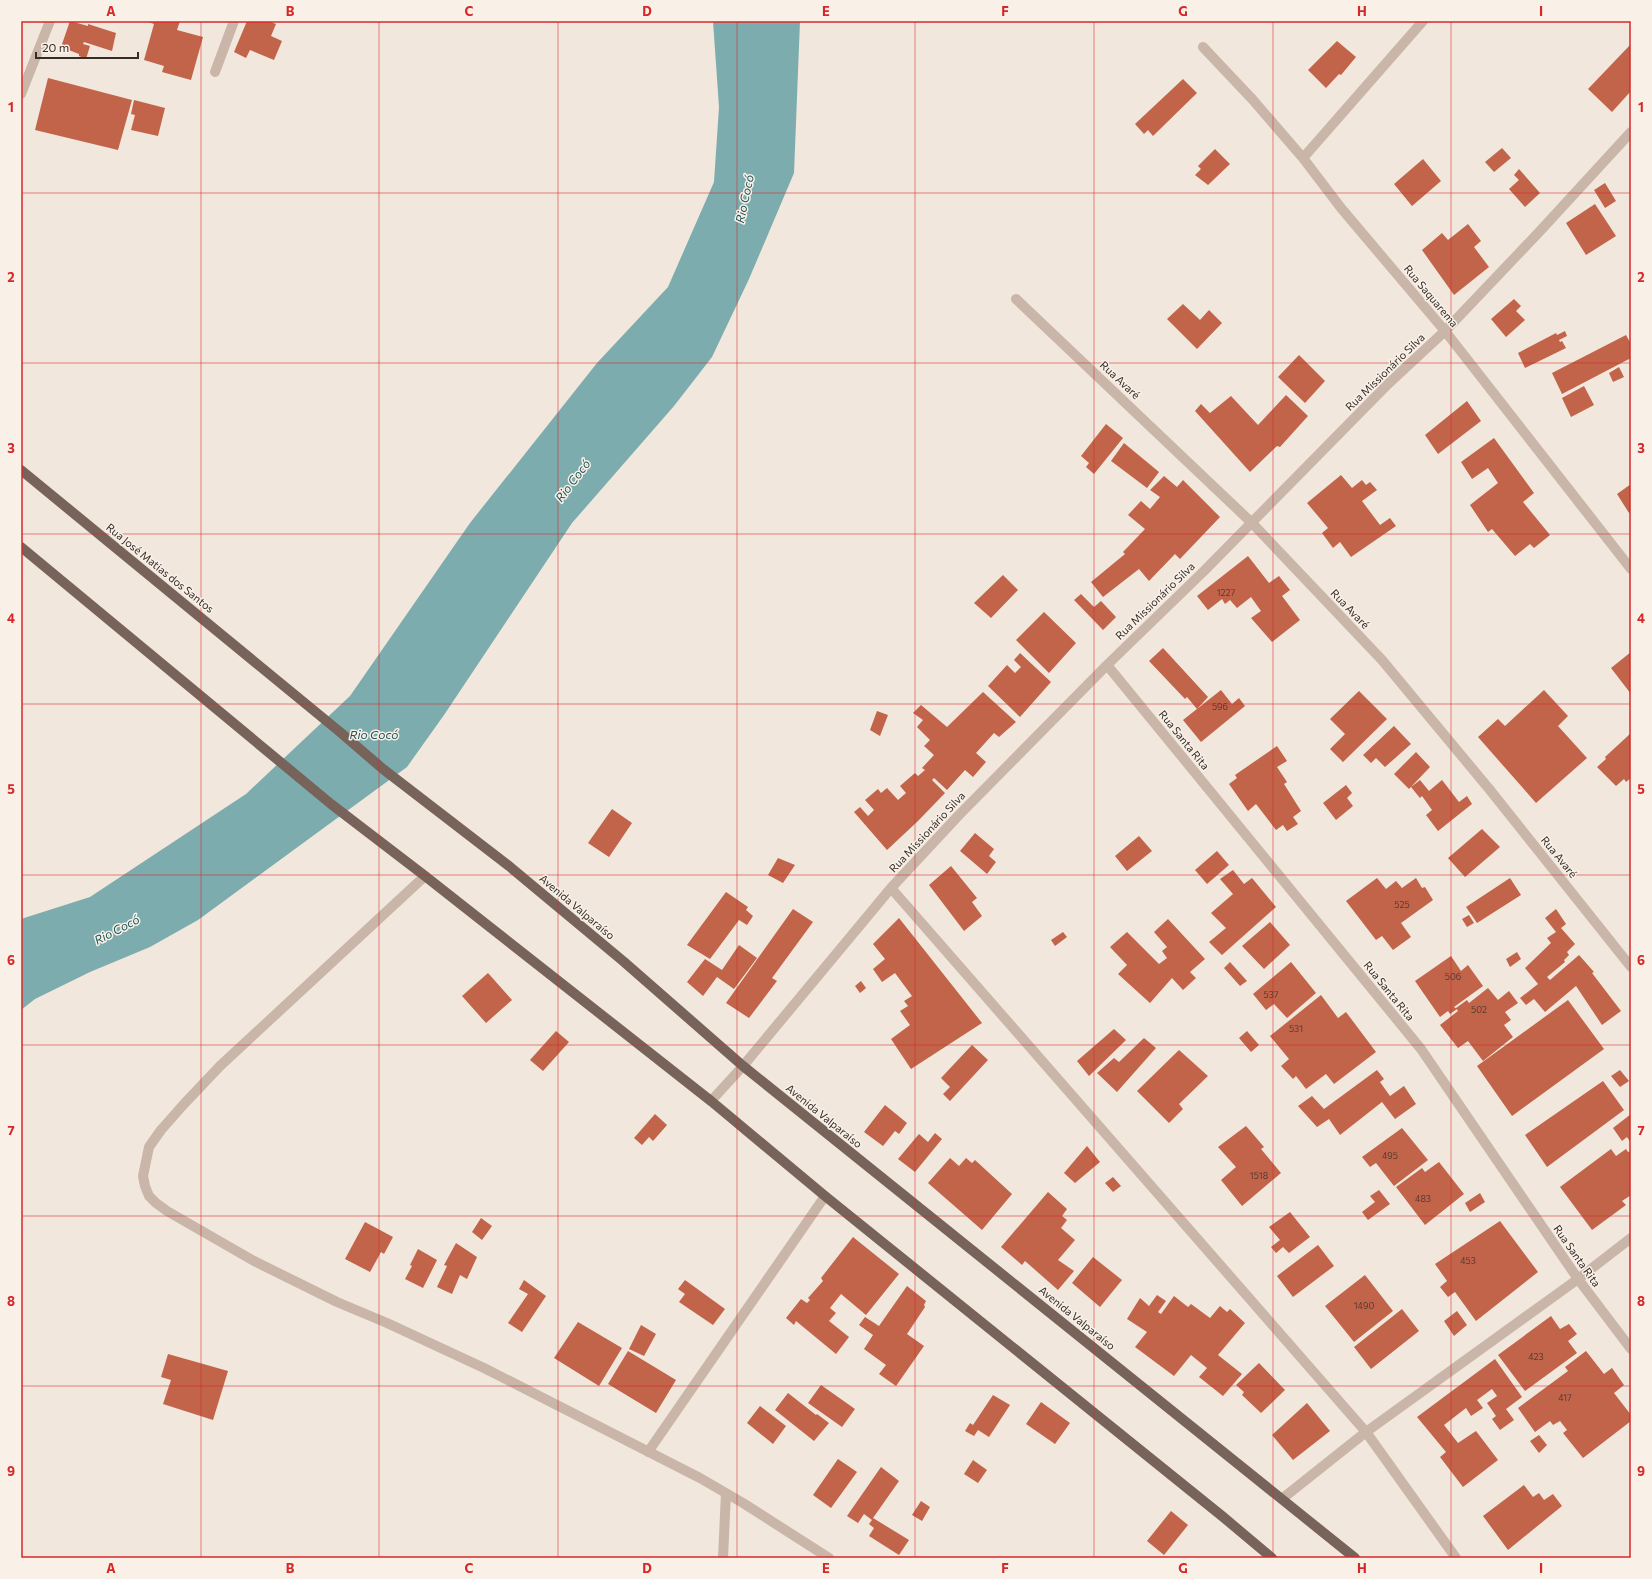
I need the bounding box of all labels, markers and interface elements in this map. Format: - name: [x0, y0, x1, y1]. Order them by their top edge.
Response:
- text: A: [106, 3, 116, 19]
- text: B: [286, 3, 295, 19]
- text: C: [465, 3, 474, 19]
- text: D: [642, 3, 652, 19]
- text: E: [822, 3, 830, 19]
- text: F: [1001, 3, 1009, 19]
- text: G: [1178, 3, 1188, 19]
- text: H: [1357, 3, 1367, 19]
- text: I: [1539, 3, 1543, 19]
- scale bar: [36, 34, 138, 60]
- text: 20 m: [42, 40, 69, 54]
- text: 1: [8, 99, 14, 115]
- text: 1: [1638, 99, 1644, 115]
- water label: Rio Cocó: [732, 173, 756, 224]
- street label: Rua Saquarema: [1402, 262, 1461, 329]
- text: 2: [7, 269, 15, 285]
- text: 2: [1637, 269, 1645, 285]
- street label: Rua Missionário Silva: [1342, 330, 1427, 413]
- street label: Rua Avaré: [1098, 358, 1143, 401]
- text: 3: [7, 440, 15, 456]
- text: 3: [1637, 440, 1645, 456]
- water label: Rio Cocó: [552, 457, 593, 504]
- street label: Rua José Matias dos Santos: [103, 520, 217, 616]
- street label: Rua Missionário Silva: [1112, 559, 1197, 642]
- street label: Rua Avaré: [1328, 586, 1372, 631]
- house number: 1227: [1217, 587, 1236, 598]
- text: 4: [7, 610, 15, 626]
- text: 4: [1637, 610, 1645, 626]
- house number: 596: [1212, 701, 1228, 712]
- street label: Rua Santa Rita: [1156, 707, 1212, 772]
- water label: Rio Cocó: [349, 727, 399, 741]
- text: 5: [7, 781, 15, 797]
- text: 5: [1637, 781, 1645, 797]
- street label: Rua Missionário Silva: [886, 789, 967, 875]
- street label: Rua Avaré: [1539, 833, 1580, 880]
- street label: Avenida Valparaíso: [537, 871, 618, 942]
- house number: 525: [1394, 899, 1410, 910]
- water label: Rio Cocó: [92, 911, 141, 947]
- text: 6: [7, 952, 15, 968]
- text: 6: [1637, 952, 1645, 968]
- street label: Rua Santa Rita: [1361, 958, 1417, 1023]
- house number: 506: [1445, 971, 1461, 982]
- house number: 537: [1263, 989, 1279, 1000]
- house number: 502: [1471, 1004, 1487, 1015]
- house number: 531: [1289, 1023, 1303, 1034]
- street label: Avenida Valparaíso: [784, 1081, 865, 1151]
- text: 7: [7, 1122, 15, 1138]
- text: 7: [1637, 1122, 1645, 1138]
- house number: 495: [1382, 1150, 1398, 1161]
- house number: 1518: [1250, 1170, 1268, 1181]
- house number: 483: [1415, 1193, 1431, 1204]
- street label: Rua Santa Rita: [1551, 1222, 1604, 1289]
- house number: 453: [1460, 1255, 1476, 1266]
- street label: Avenida Valparaíso: [1037, 1283, 1118, 1353]
- text: 8: [7, 1293, 15, 1309]
- text: 8: [1637, 1293, 1645, 1309]
- house number: 1490: [1354, 1300, 1374, 1311]
- house number: 423: [1528, 1351, 1544, 1362]
- house number: 417: [1558, 1392, 1572, 1403]
- text: 9: [7, 1463, 15, 1479]
- text: 9: [1637, 1463, 1645, 1479]
- text: A: [106, 1560, 116, 1576]
- text: B: [286, 1560, 295, 1576]
- text: C: [465, 1560, 474, 1576]
- text: D: [642, 1560, 652, 1576]
- text: E: [822, 1560, 830, 1576]
- text: F: [1001, 1560, 1009, 1576]
- text: G: [1178, 1560, 1188, 1576]
- text: H: [1357, 1560, 1367, 1576]
- text: I: [1539, 1560, 1543, 1576]

